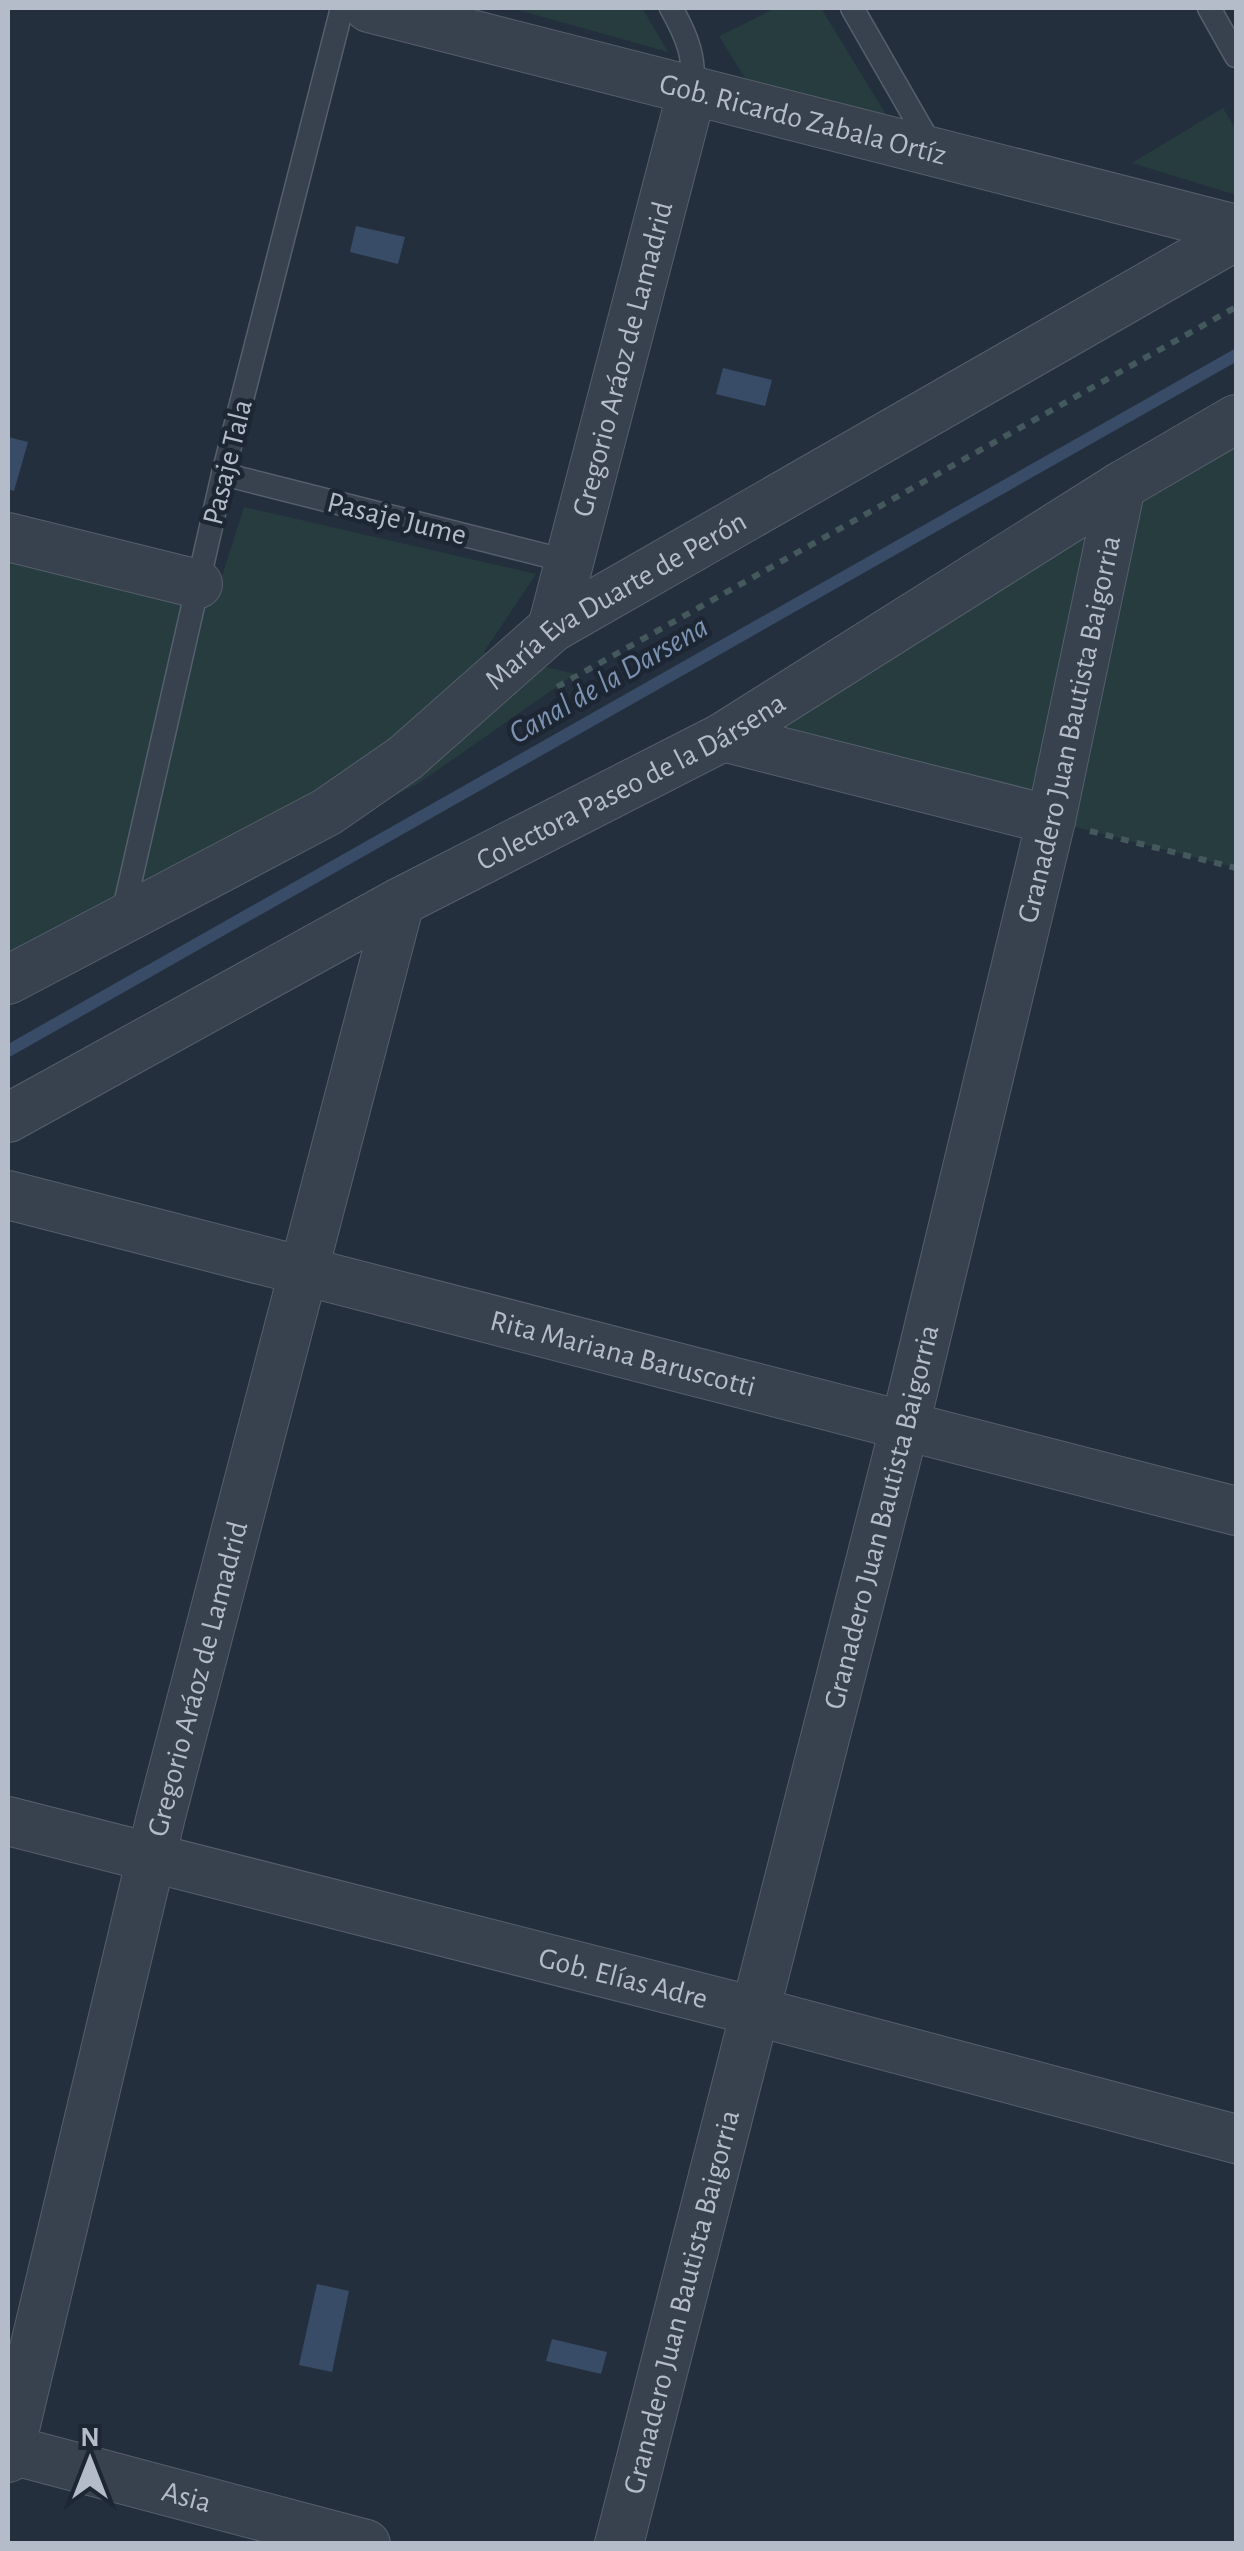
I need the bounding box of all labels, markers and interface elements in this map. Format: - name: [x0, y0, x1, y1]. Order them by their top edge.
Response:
- street label: Gob. Ricardo Zabala Ortíz: [656, 69, 949, 171]
- street label: Gregorio Aráoz de Lamadrid: [568, 198, 679, 520]
- street label: Pasaje Tala: [198, 396, 258, 528]
- street label: Pasaje Jume: [324, 487, 469, 551]
- street label: María Eva Duarte de Perón: [480, 506, 752, 696]
- street label: Granadero Juan Bautista Baigorria: [1013, 533, 1126, 926]
- water label: Canal de la Darsena: [503, 610, 714, 750]
- street label: Colectora Paseo de la Dársena: [472, 688, 791, 876]
- street label: Rita Mariana Baruscotti: [487, 1306, 758, 1403]
- street label: Granadero Juan Bautista Baigorria: [819, 1322, 945, 1712]
- street label: Gregorio Aráoz de Lamadrid: [143, 1518, 253, 1839]
- street label: Gob. Elías Adre: [536, 1943, 711, 2015]
- street label: Granadero Juan Bautista Baigorria: [618, 2107, 745, 2497]
- north arrow: [40, 2411, 140, 2511]
- text: N: [80, 2424, 100, 2452]
- street label: Asia: [159, 2477, 214, 2518]

